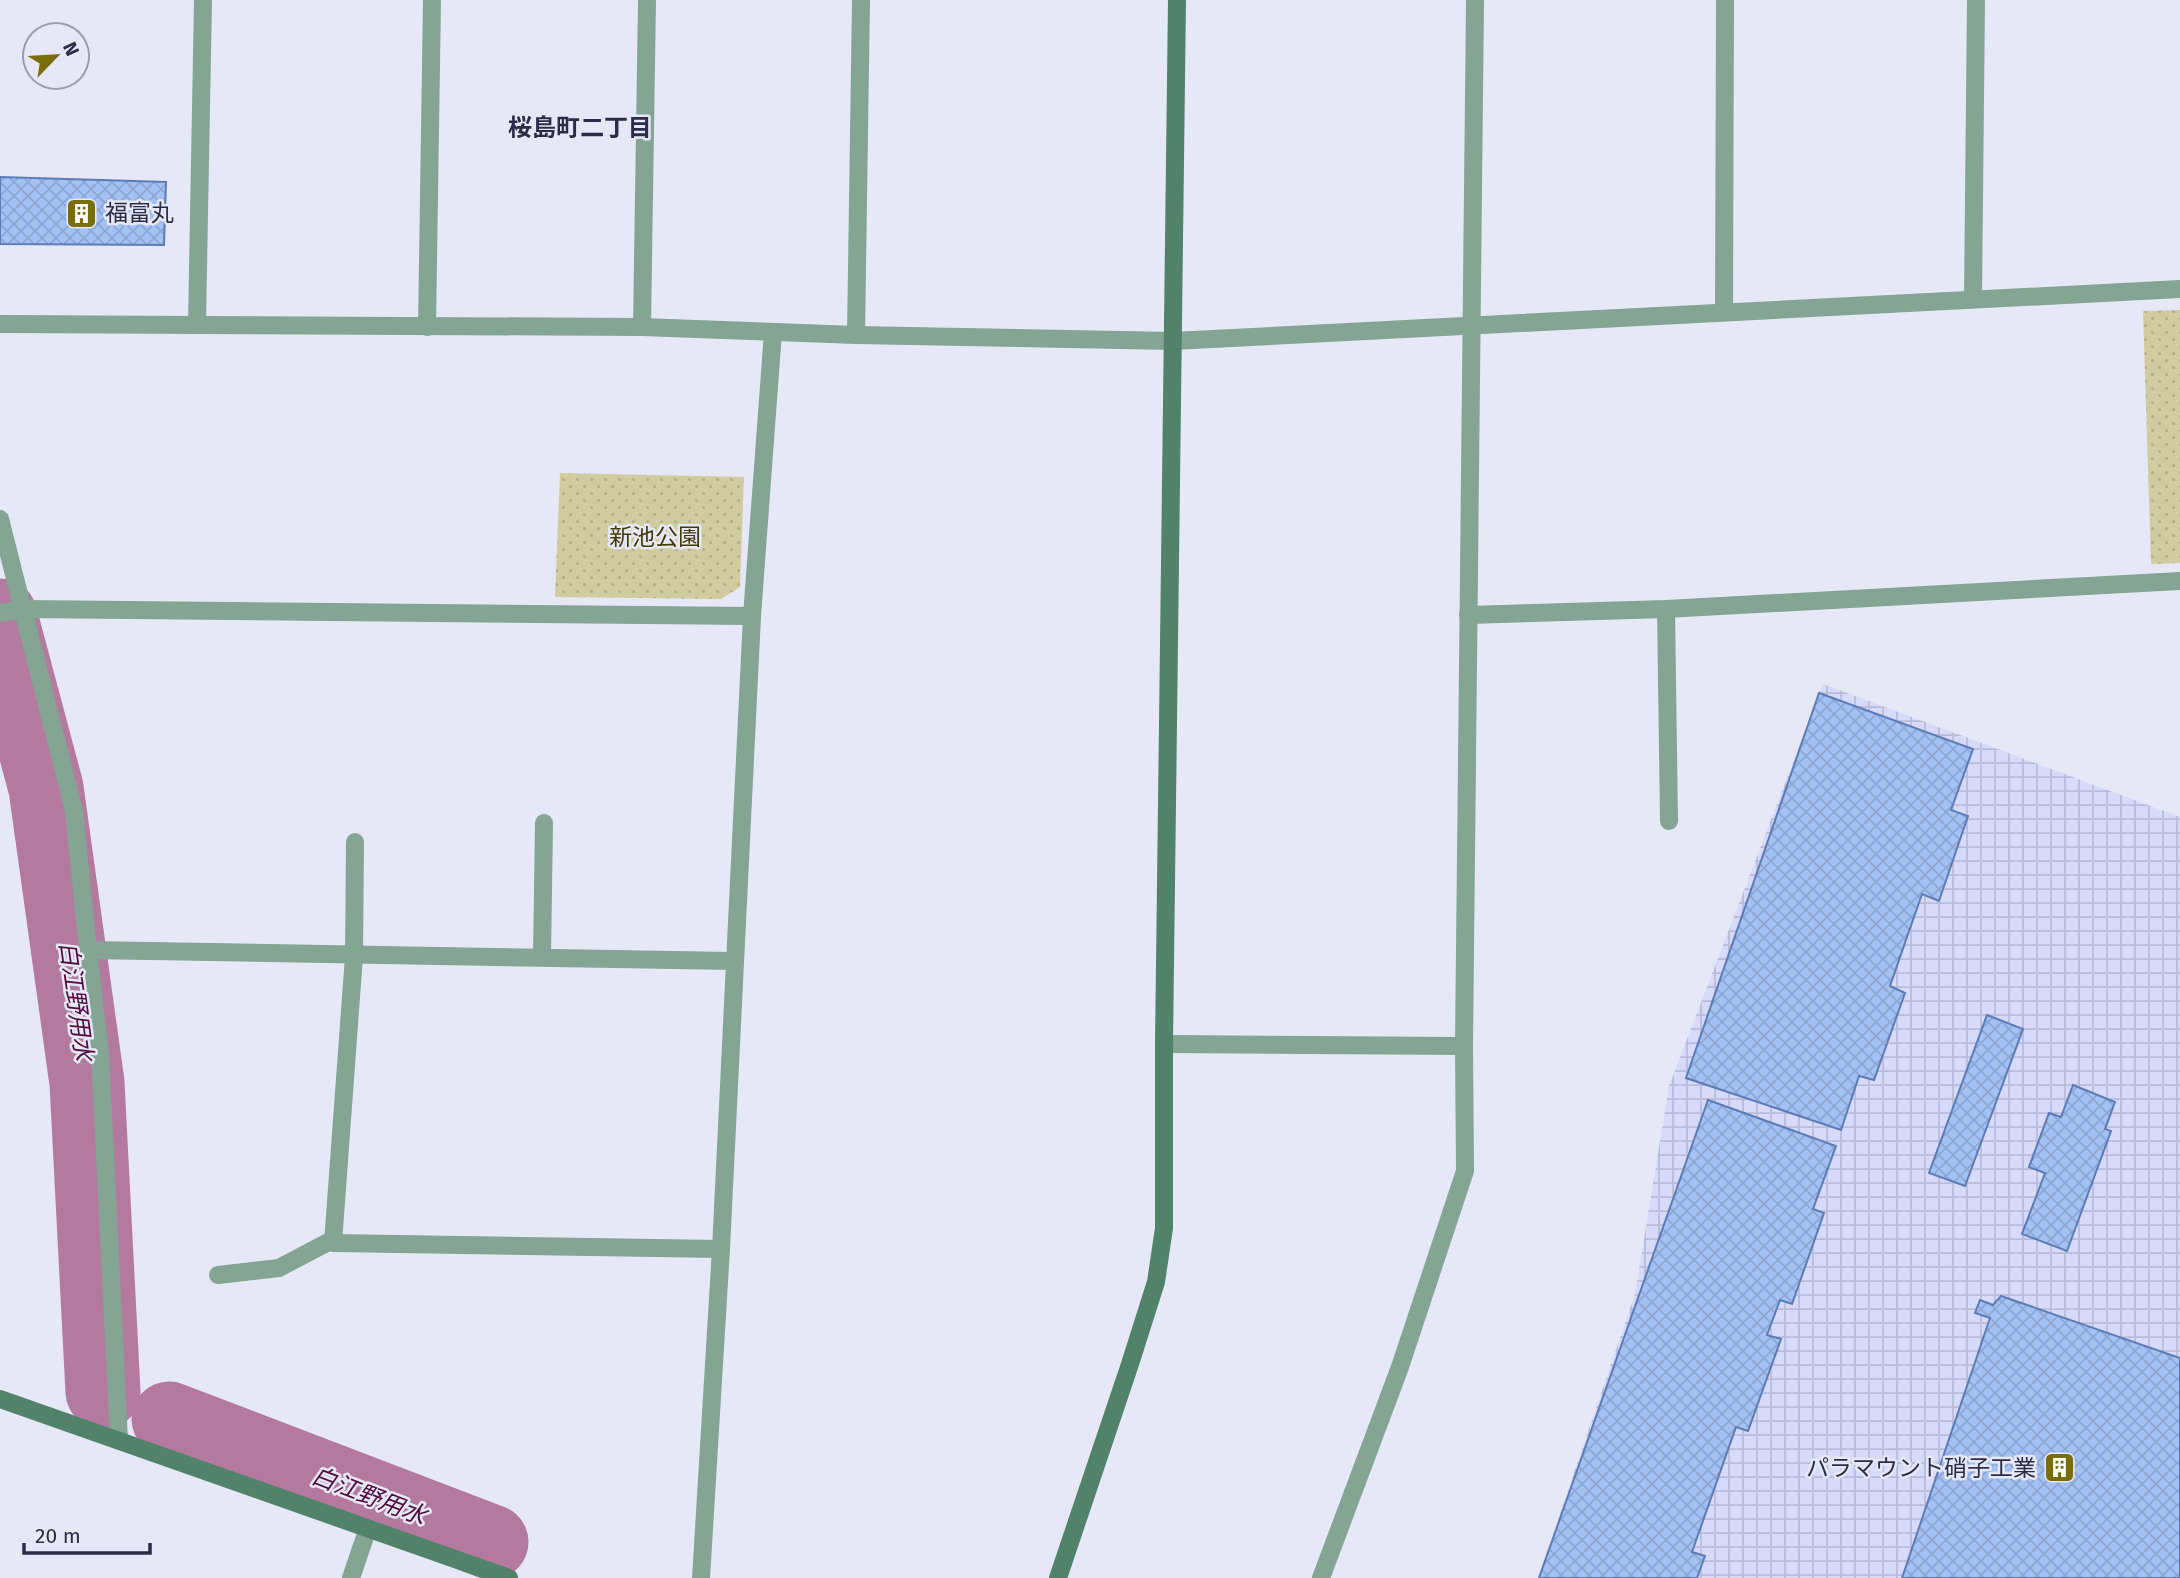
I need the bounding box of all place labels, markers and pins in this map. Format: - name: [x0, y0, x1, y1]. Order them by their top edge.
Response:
- building icon: 福富丸: [65, 196, 99, 230]
- place label: 福富丸: [105, 199, 174, 227]
- building icon: パラマウント硝子工業: [2042, 1451, 2076, 1485]
- place label: パラマウント硝子工業: [1806, 1454, 2036, 1482]

